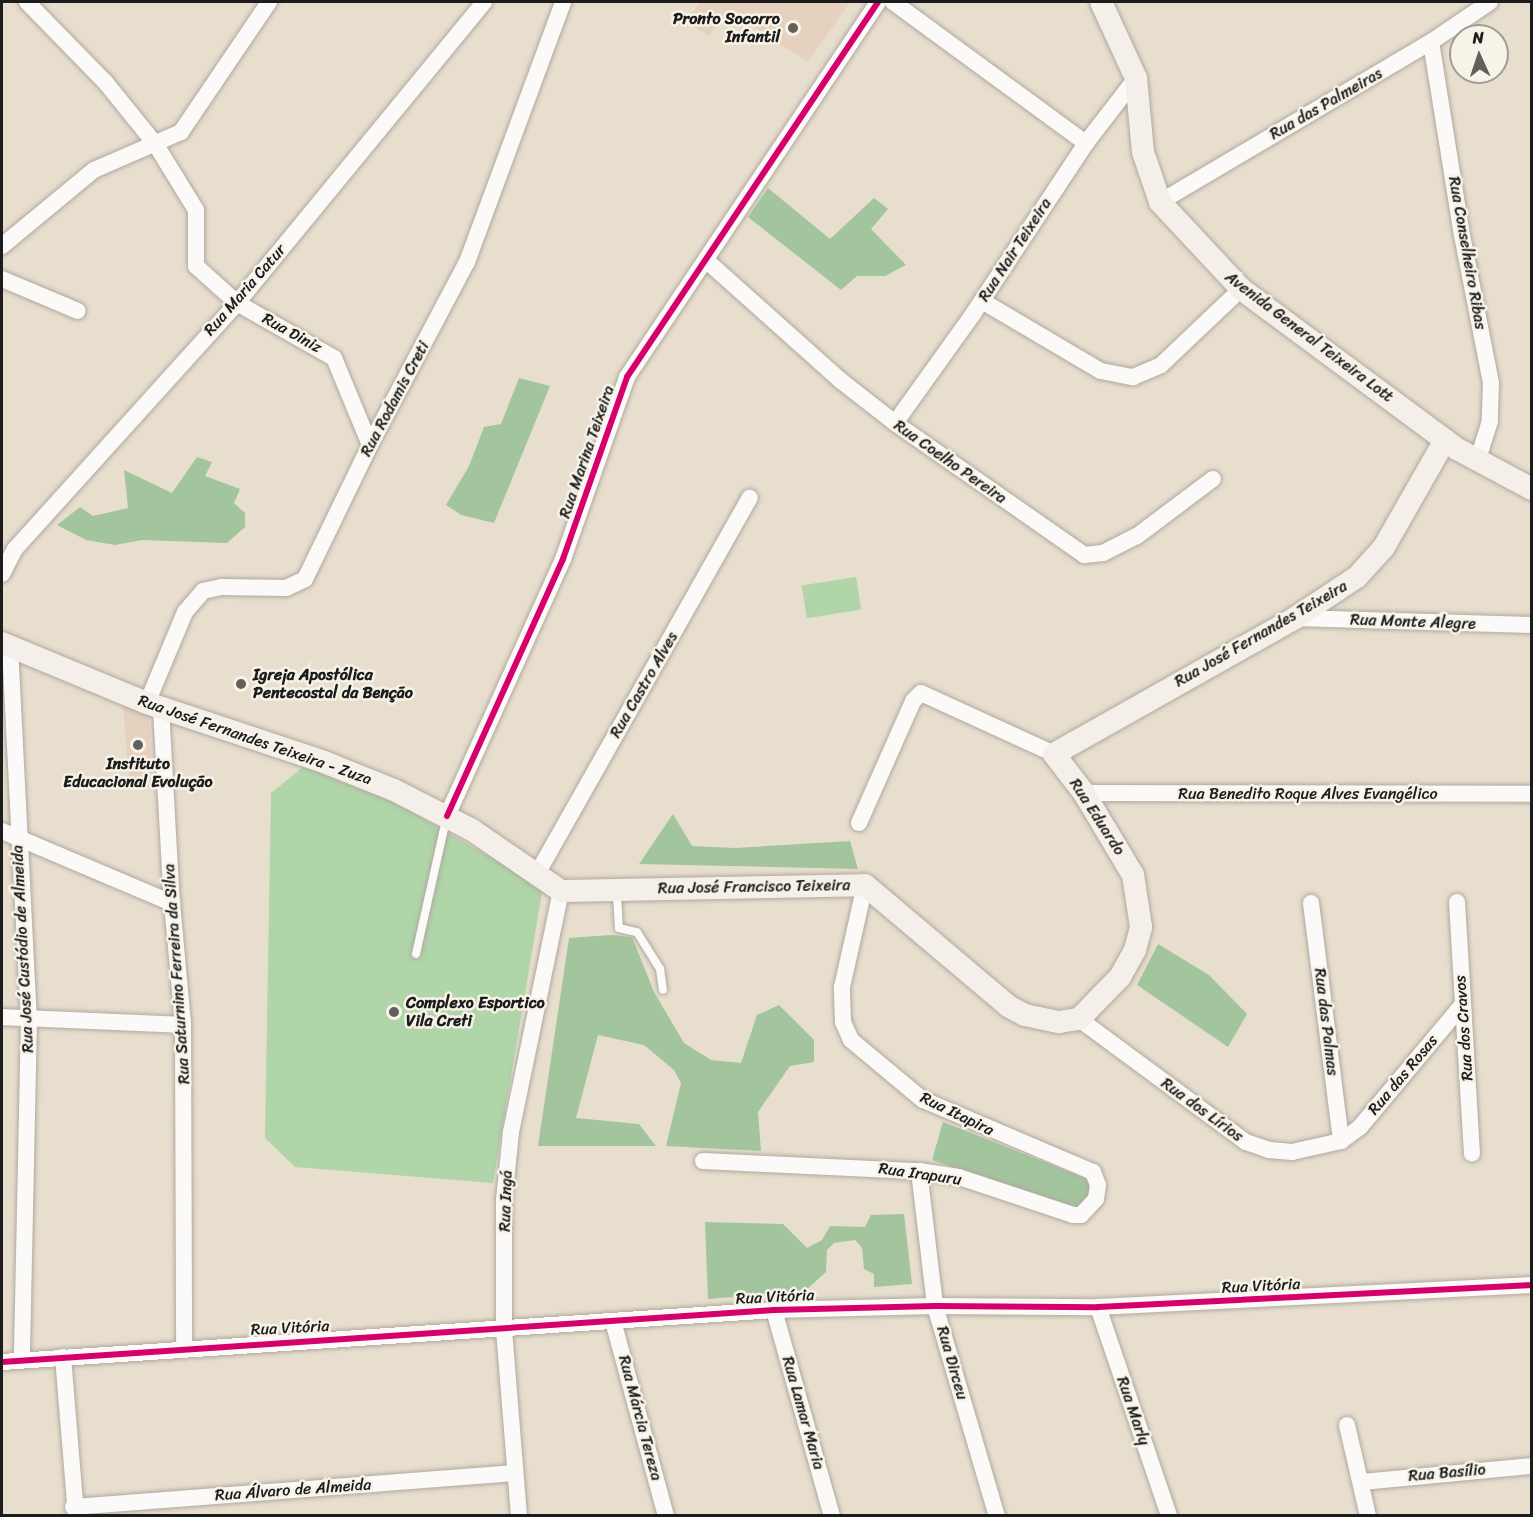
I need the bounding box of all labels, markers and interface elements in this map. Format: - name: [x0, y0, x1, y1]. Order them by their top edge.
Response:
- place label: Pronto Socorro Infantil: [673, 9, 780, 47]
- marker: Pronto Socorro Infantil: [784, 19, 802, 37]
- text: N: [1472, 23, 1484, 52]
- north arrow: [1449, 24, 1509, 84]
- street label: Rua das Palmeiras: [1266, 64, 1386, 144]
- street label: Rua Conselheiro Ribas: [1444, 175, 1490, 331]
- street label: Rua Nair Teixeira: [974, 195, 1056, 305]
- street label: Rua Maria Catur: [200, 240, 290, 340]
- street label: Avenida General Teixeira Lott: [1221, 267, 1397, 407]
- street label: Rua Diniz: [259, 309, 325, 357]
- street label: Rua Rodamis Creti: [356, 338, 434, 460]
- street label: Rua Marina Teixeira: [555, 383, 619, 521]
- street label: Rua Coelho Pereira: [890, 416, 1010, 508]
- street label: Rua José Fernandes Teixeira: [1171, 576, 1351, 692]
- street label: Rua Monte Alegre: [1350, 610, 1476, 634]
- street label: Rua Castro Alves: [606, 629, 682, 741]
- place label: Igreja Apostólica Pentecostal da Benção: [253, 665, 413, 703]
- marker: Igreja Apostólica Pentecostal da Benção: [234, 677, 248, 691]
- street label: Rua José Fernandes Teixeira - Zuza: [136, 691, 374, 789]
- marker: Instituto Educacional Evolução: [131, 738, 145, 752]
- place label: Instituto Educacional Evolução: [63, 754, 213, 792]
- street label: Rua Eduardo: [1065, 775, 1129, 859]
- street label: Rua Benedito Roque Alves Evangélico: [1179, 784, 1437, 804]
- street label: Rua José Custódio de Almeida: [8, 844, 38, 1054]
- street label: Rua Saturnino Ferreira da Silva: [160, 863, 194, 1085]
- street label: Rua José Francisco Teixeira: [658, 876, 850, 898]
- street label: Rua das Palmas: [1310, 967, 1342, 1077]
- street label: Rua dos Cravos: [1451, 975, 1477, 1081]
- place label: Complexo Esportico Vila Creti: [406, 993, 545, 1031]
- marker: Complexo Esportico Vila Creti: [387, 1005, 401, 1019]
- street label: Rua das Rosas: [1364, 1031, 1442, 1119]
- street label: Rua dos Lírios: [1157, 1074, 1247, 1146]
- street label: Rua Itapira: [917, 1088, 997, 1140]
- street label: Rua Irapuru: [877, 1159, 963, 1189]
- street label: Rua Ingá: [495, 1170, 517, 1232]
- street label: Rua Vitória: [1221, 1274, 1301, 1298]
- street label: Rua Vitória: [735, 1285, 815, 1309]
- street label: Rua Vitória: [250, 1316, 330, 1340]
- street label: Rua Dirceu: [932, 1324, 972, 1402]
- street label: Rua Márcia Tereza: [614, 1353, 666, 1483]
- street label: Rua Lamar Maria: [778, 1354, 828, 1472]
- street label: Rua Marly: [1112, 1374, 1154, 1448]
- street label: Rua Basílio: [1408, 1460, 1486, 1486]
- street label: Rua Álvaro de Almeida: [214, 1475, 372, 1505]

